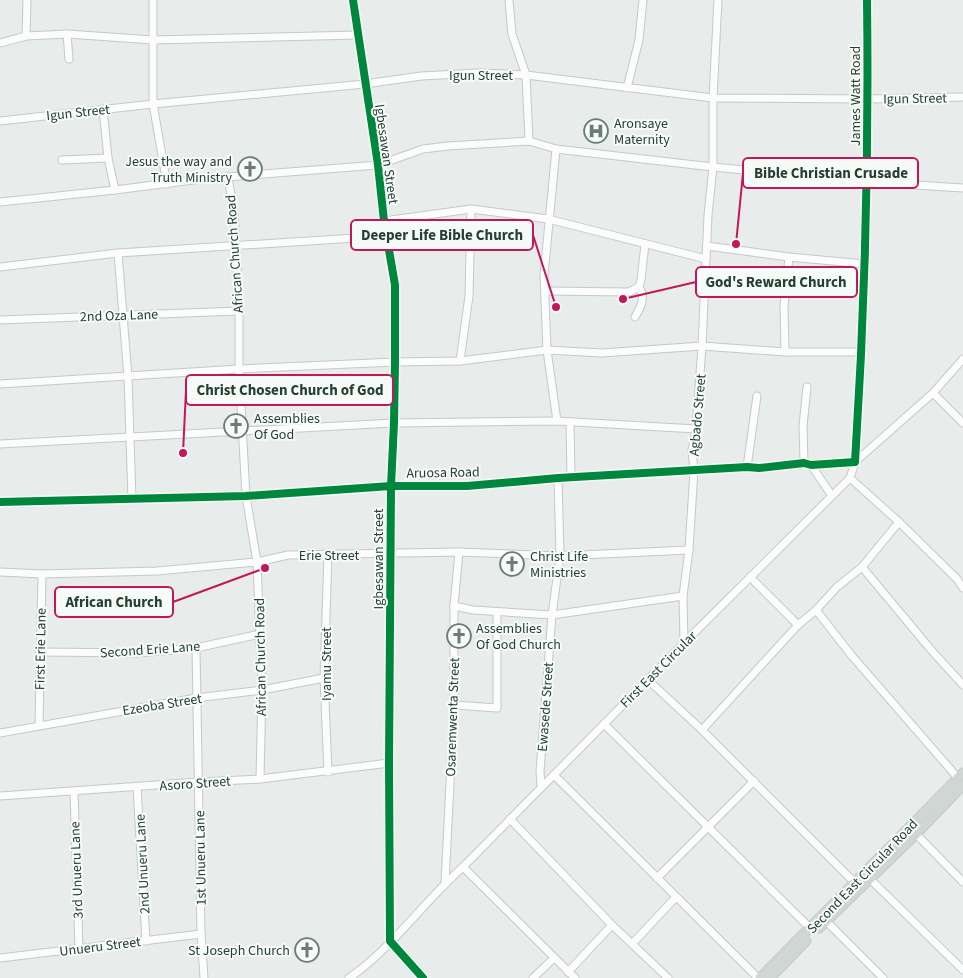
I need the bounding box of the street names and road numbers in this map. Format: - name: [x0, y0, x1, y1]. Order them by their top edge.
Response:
- street label: James Watt Road: [846, 46, 866, 146]
- street label: Igun Street: [449, 66, 513, 86]
- street label: Igun Street: [883, 88, 947, 110]
- street label: Igun Street: [45, 100, 111, 126]
- street label: Igbesawan Street: [369, 103, 403, 206]
- street label: African Church Road: [221, 194, 249, 314]
- street label: 2nd Oza Lane: [80, 305, 159, 327]
- street label: Agbado Street: [684, 373, 712, 457]
- street label: Aruosa Road: [406, 462, 480, 484]
- street label: Igbesawan Street: [369, 508, 389, 609]
- street label: Erie Street: [299, 546, 360, 566]
- street label: African Church Road: [250, 598, 272, 716]
- street label: First Erie Lane: [30, 608, 52, 690]
- street label: Iyamu Street: [317, 627, 337, 701]
- street label: First East Circular: [616, 627, 702, 713]
- street label: Second Erie Lane: [99, 637, 201, 663]
- street label: Osaremwenta Street: [441, 657, 465, 777]
- street label: Ewasede Street: [533, 661, 559, 753]
- street label: Ezeoba Street: [121, 689, 204, 721]
- street label: Asoro Street: [159, 772, 232, 796]
- street label: 1st Unueru Lane: [190, 810, 212, 906]
- street label: 2nd Unueru Lane: [130, 813, 156, 914]
- street label: Second East Circular Road: [803, 815, 923, 938]
- street label: 3rd Unueru Lane: [65, 821, 89, 919]
- street label: Unueru Street: [58, 932, 142, 962]

